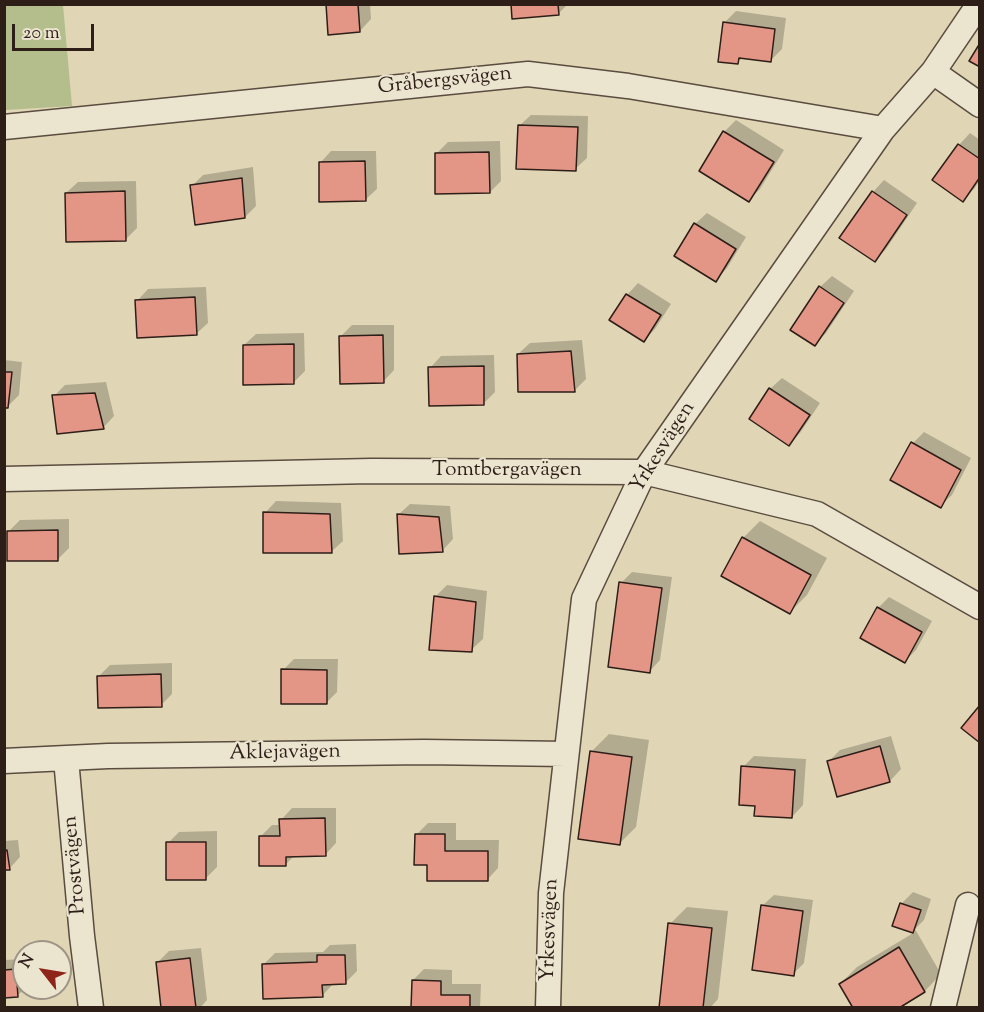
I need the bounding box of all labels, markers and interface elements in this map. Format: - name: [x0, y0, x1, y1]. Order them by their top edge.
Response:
- scale bar: [15, 12, 98, 50]
- text: 20 m: [23, 21, 60, 47]
- street label: Gråbergsvägen: [377, 62, 513, 102]
- street label: Yrkesvägen: [626, 398, 702, 498]
- street label: Tomtbergavägen: [432, 458, 582, 484]
- street label: Aklejavägen: [229, 740, 341, 768]
- street label: Prostvägen: [59, 815, 93, 915]
- street label: Yrkesvägen: [537, 878, 565, 982]
- north arrow: [12, 940, 72, 1000]
- text: N: [15, 950, 41, 973]

